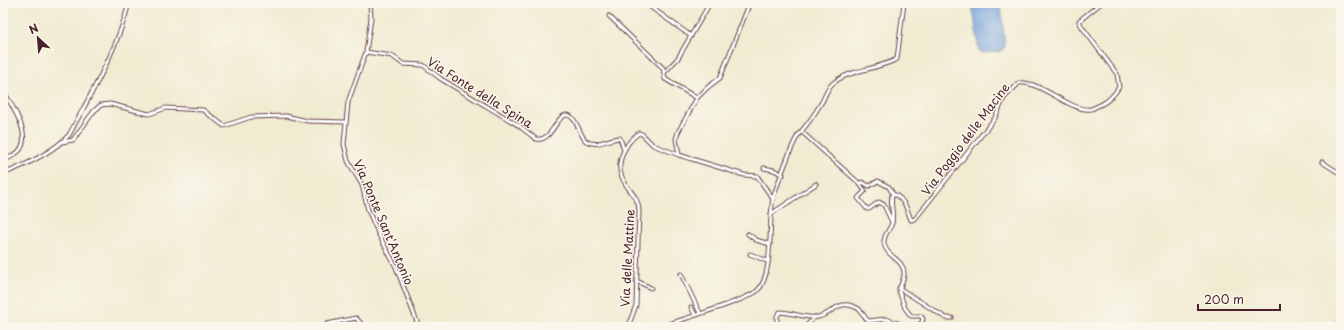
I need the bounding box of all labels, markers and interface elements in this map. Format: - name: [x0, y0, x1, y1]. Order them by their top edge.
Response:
- north arrow: [18, 18, 58, 58]
- text: N: [26, 19, 41, 38]
- street label: Via Fonte della Spina: [424, 52, 537, 132]
- street label: Via Poggio delle Macine: [917, 79, 1014, 199]
- street label: Via Ponte Sant'Antonio: [349, 156, 419, 288]
- street label: Via delle Mattine: [615, 208, 639, 308]
- scale bar: [1198, 286, 1280, 312]
- text: 200 m: [1204, 290, 1244, 308]

